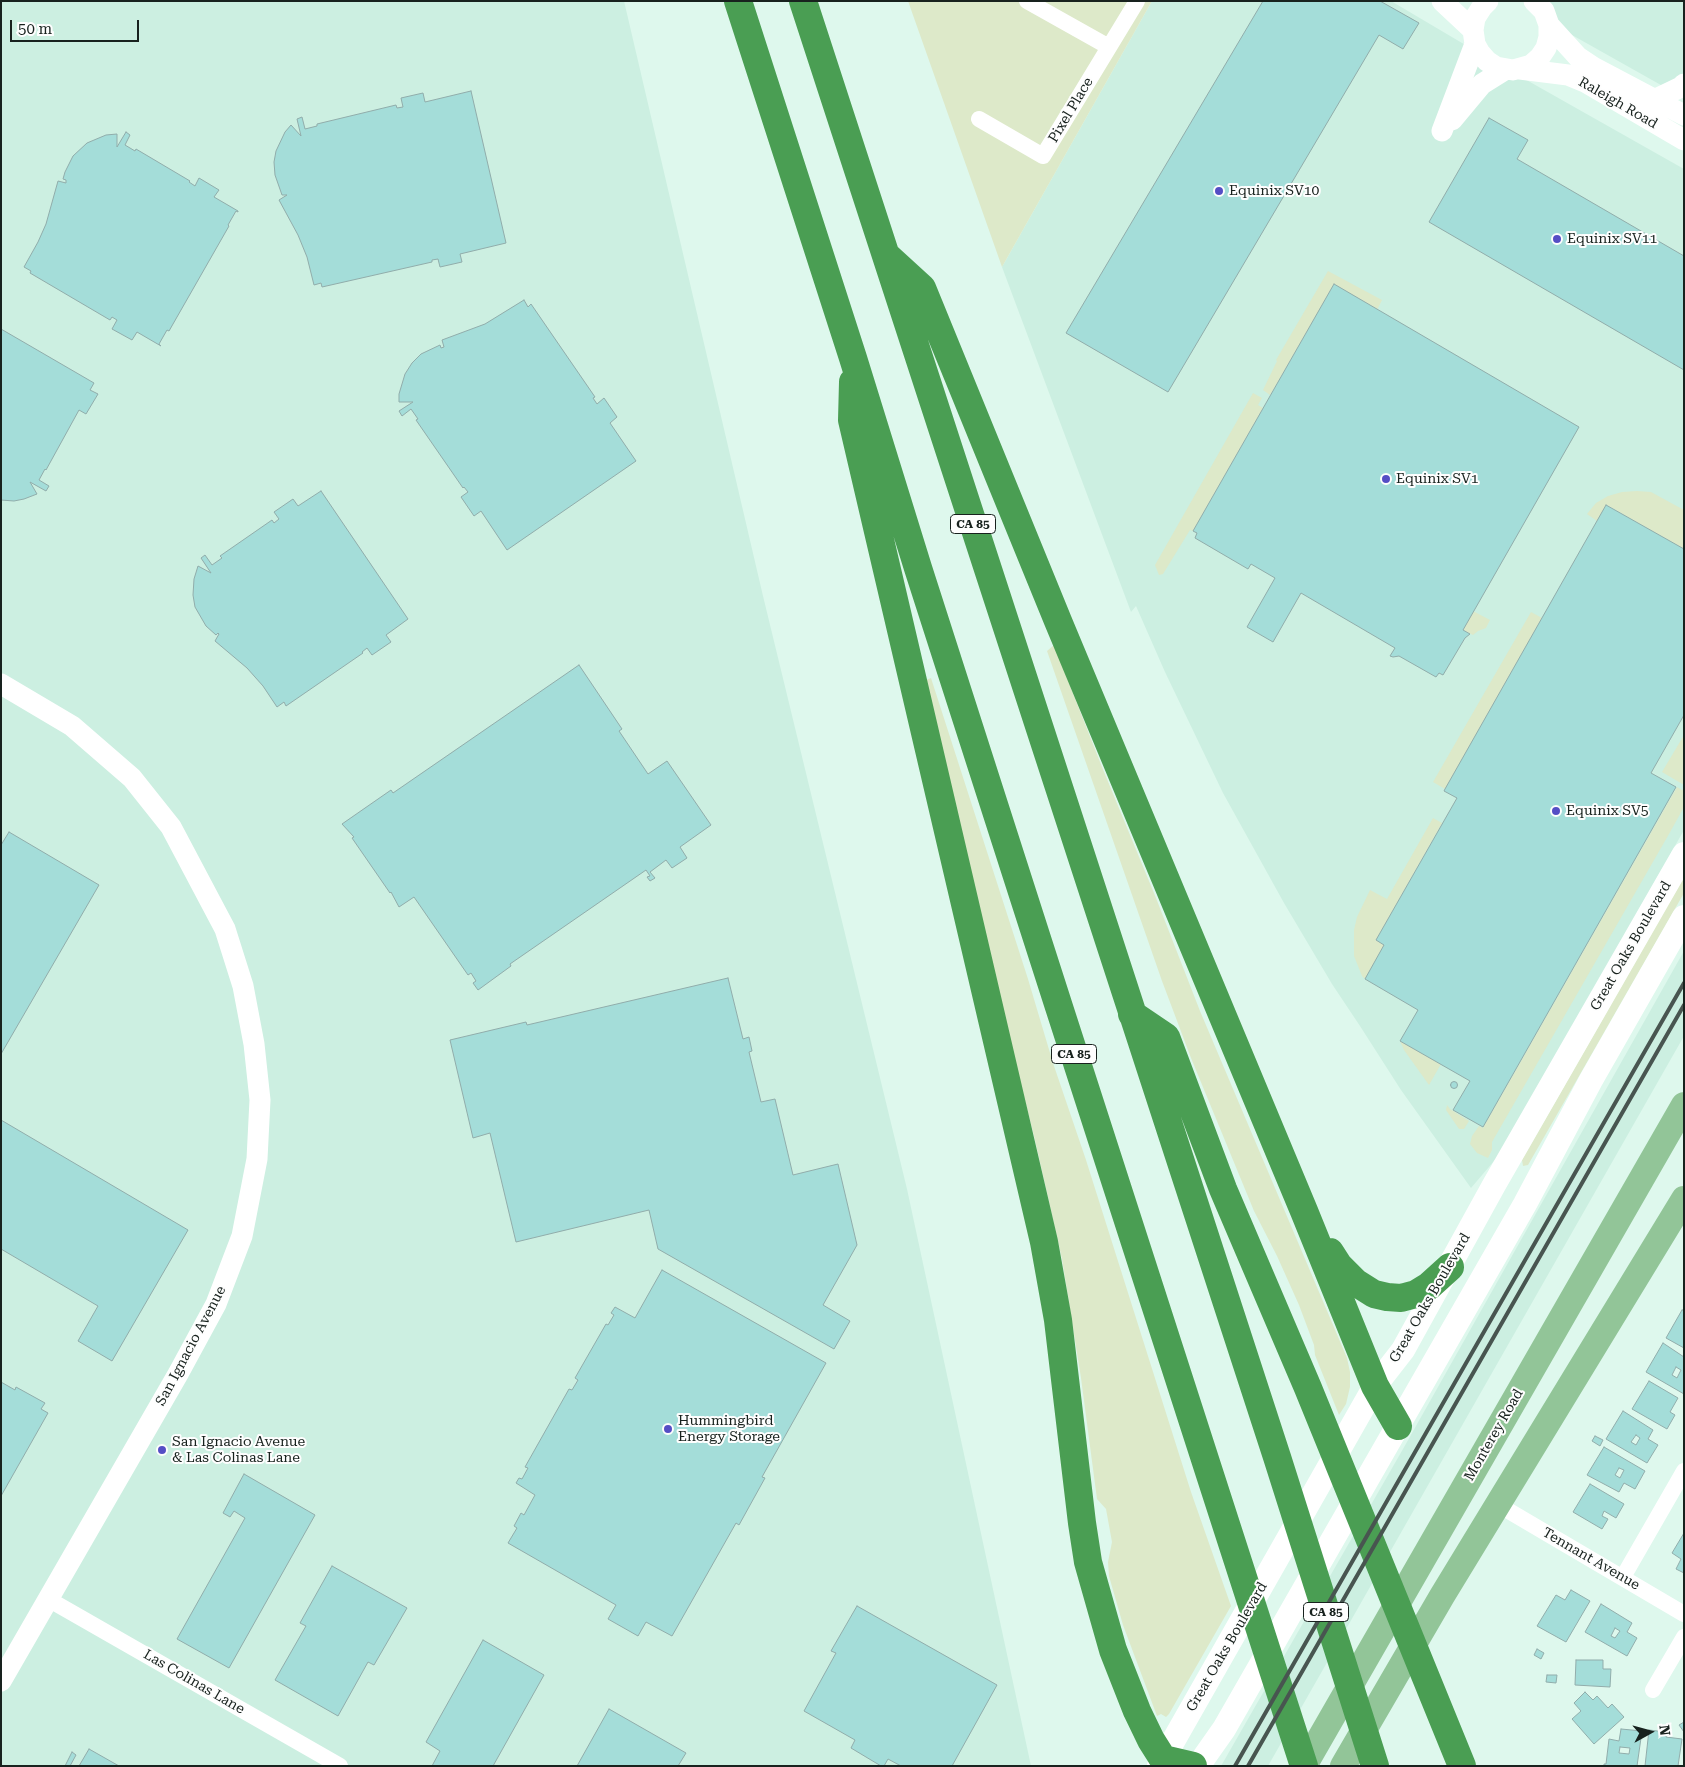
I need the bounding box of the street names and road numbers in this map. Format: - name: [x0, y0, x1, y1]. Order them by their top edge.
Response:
- street label: Pixel Place: [1045, 74, 1097, 146]
- street label: Raleigh Road: [1575, 74, 1661, 132]
- road number: CA 85: [950, 514, 996, 534]
- street label: Great Oaks Boulevard: [1587, 878, 1675, 1014]
- road number: CA 85: [1052, 1044, 1096, 1064]
- street label: Great Oaks Boulevard: [1386, 1230, 1474, 1366]
- street label: San Ignacio Avenue: [152, 1283, 230, 1409]
- street label: Monterey Road: [1461, 1386, 1527, 1484]
- street label: Tennant Avenue: [1539, 1524, 1643, 1594]
- street label: Great Oaks Boulevard: [1183, 1579, 1271, 1715]
- road number: CA 85: [1304, 1602, 1348, 1621]
- street label: Las Colinas Lane: [140, 1646, 248, 1718]

